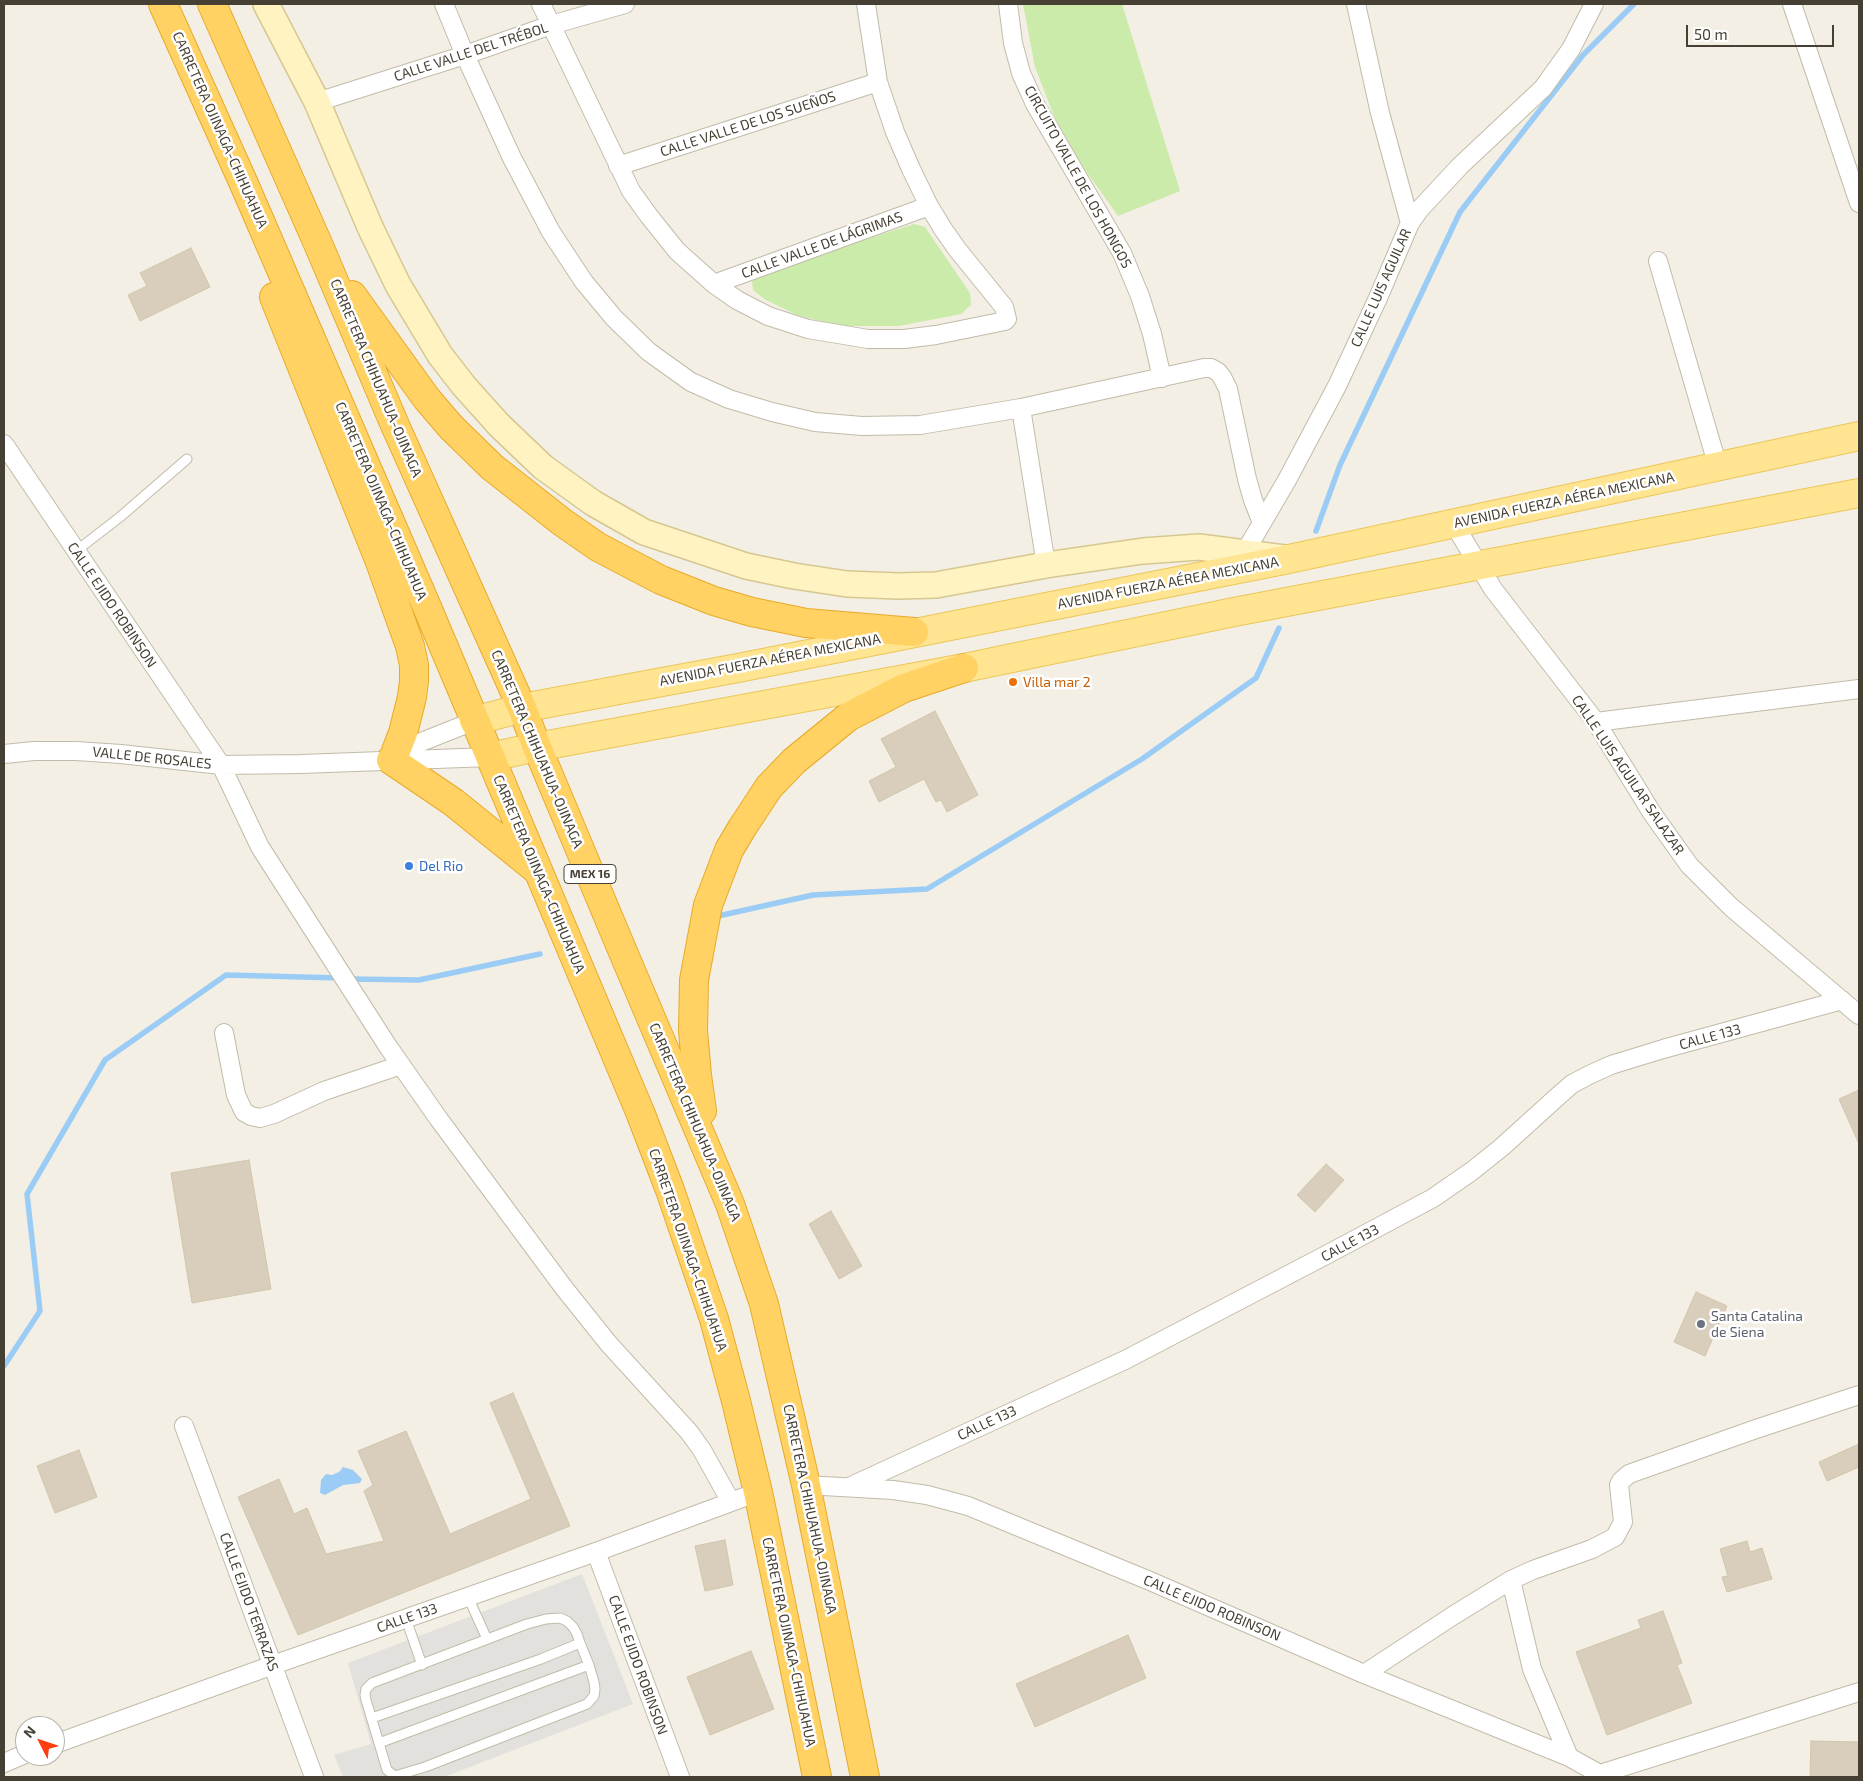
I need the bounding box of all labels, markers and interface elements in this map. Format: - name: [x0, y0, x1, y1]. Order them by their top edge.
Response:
- scale bar: [1688, 15, 1836, 47]
- street label: CALLE VALLE DEL TRÉBOL: [392, 19, 550, 85]
- text: 50 m: [1694, 25, 1728, 43]
- street label: CARRETERA OJINAGA-CHIHUAHUA: [169, 29, 271, 231]
- street label: CIRCUITO VALLE DE LOS HONGOS: [1021, 83, 1135, 271]
- street label: CALLE VALLE DE LOS SUEÑOS: [658, 88, 838, 160]
- street label: CALLE VALLE DE LÁGRIMAS: [739, 208, 905, 282]
- street label: CALLE LUIS AGUILAR: [1347, 226, 1415, 350]
- street label: CARRETERA CHIHUAHUA-OJINAGA: [327, 276, 425, 480]
- street label: CARRETERA OJINAGA-CHIHUAHUA: [332, 399, 430, 603]
- street label: AVENIDA FUERZA AÉREA MEXICANA: [1452, 468, 1676, 532]
- street label: CALLE EJIDO ROBINSON: [64, 539, 160, 671]
- street label: AVENIDA FUERZA AÉREA MEXICANA: [1056, 553, 1280, 613]
- street label: AVENIDA FUERZA AÉREA MEXICANA: [658, 630, 882, 690]
- street label: CARRETERA CHIHUAHUA-OJINAGA: [488, 647, 586, 851]
- place label: Villa mar 2: [1023, 674, 1091, 690]
- marker: Villa mar 2: [1007, 676, 1019, 688]
- street label: CALLE LUIS AGUILAR SALAZAR: [1568, 692, 1688, 858]
- street label: VALLE DE ROSALES: [92, 743, 212, 773]
- street label: CARRETERA OJINAGA-CHIHUAHUA: [490, 772, 588, 976]
- place label: Del Rio: [419, 858, 463, 874]
- marker: Del Rio: [403, 860, 415, 872]
- road number: MEX 16: [564, 864, 616, 884]
- street label: CARRETERA CHIHUAHUA-OJINAGA: [646, 1020, 744, 1224]
- street label: CALLE 133: [1677, 1021, 1743, 1053]
- street label: CARRETERA OJINAGA-CHIHUAHUA: [645, 1146, 731, 1354]
- street label: CALLE 133: [1318, 1221, 1382, 1265]
- place label: Santa Catalina de Siena: [1711, 1308, 1803, 1340]
- marker: Santa Catalina de Siena: [1695, 1318, 1707, 1330]
- street label: CALLE 133: [955, 1402, 1019, 1444]
- street label: CARRETERA CHIHUAHUA-OJINAGA: [780, 1403, 840, 1615]
- street label: CALLE EJIDO TERRAZAS: [216, 1530, 282, 1674]
- street label: CARRETERA OJINAGA-CHIHUAHUA: [759, 1536, 819, 1748]
- street label: CALLE EJIDO ROBINSON: [1141, 1571, 1283, 1645]
- street label: CALLE EJIDO ROBINSON: [605, 1593, 671, 1737]
- street label: CALLE 133: [374, 1600, 440, 1636]
- north arrow: [15, 1716, 65, 1766]
- text: N: [19, 1722, 39, 1741]

